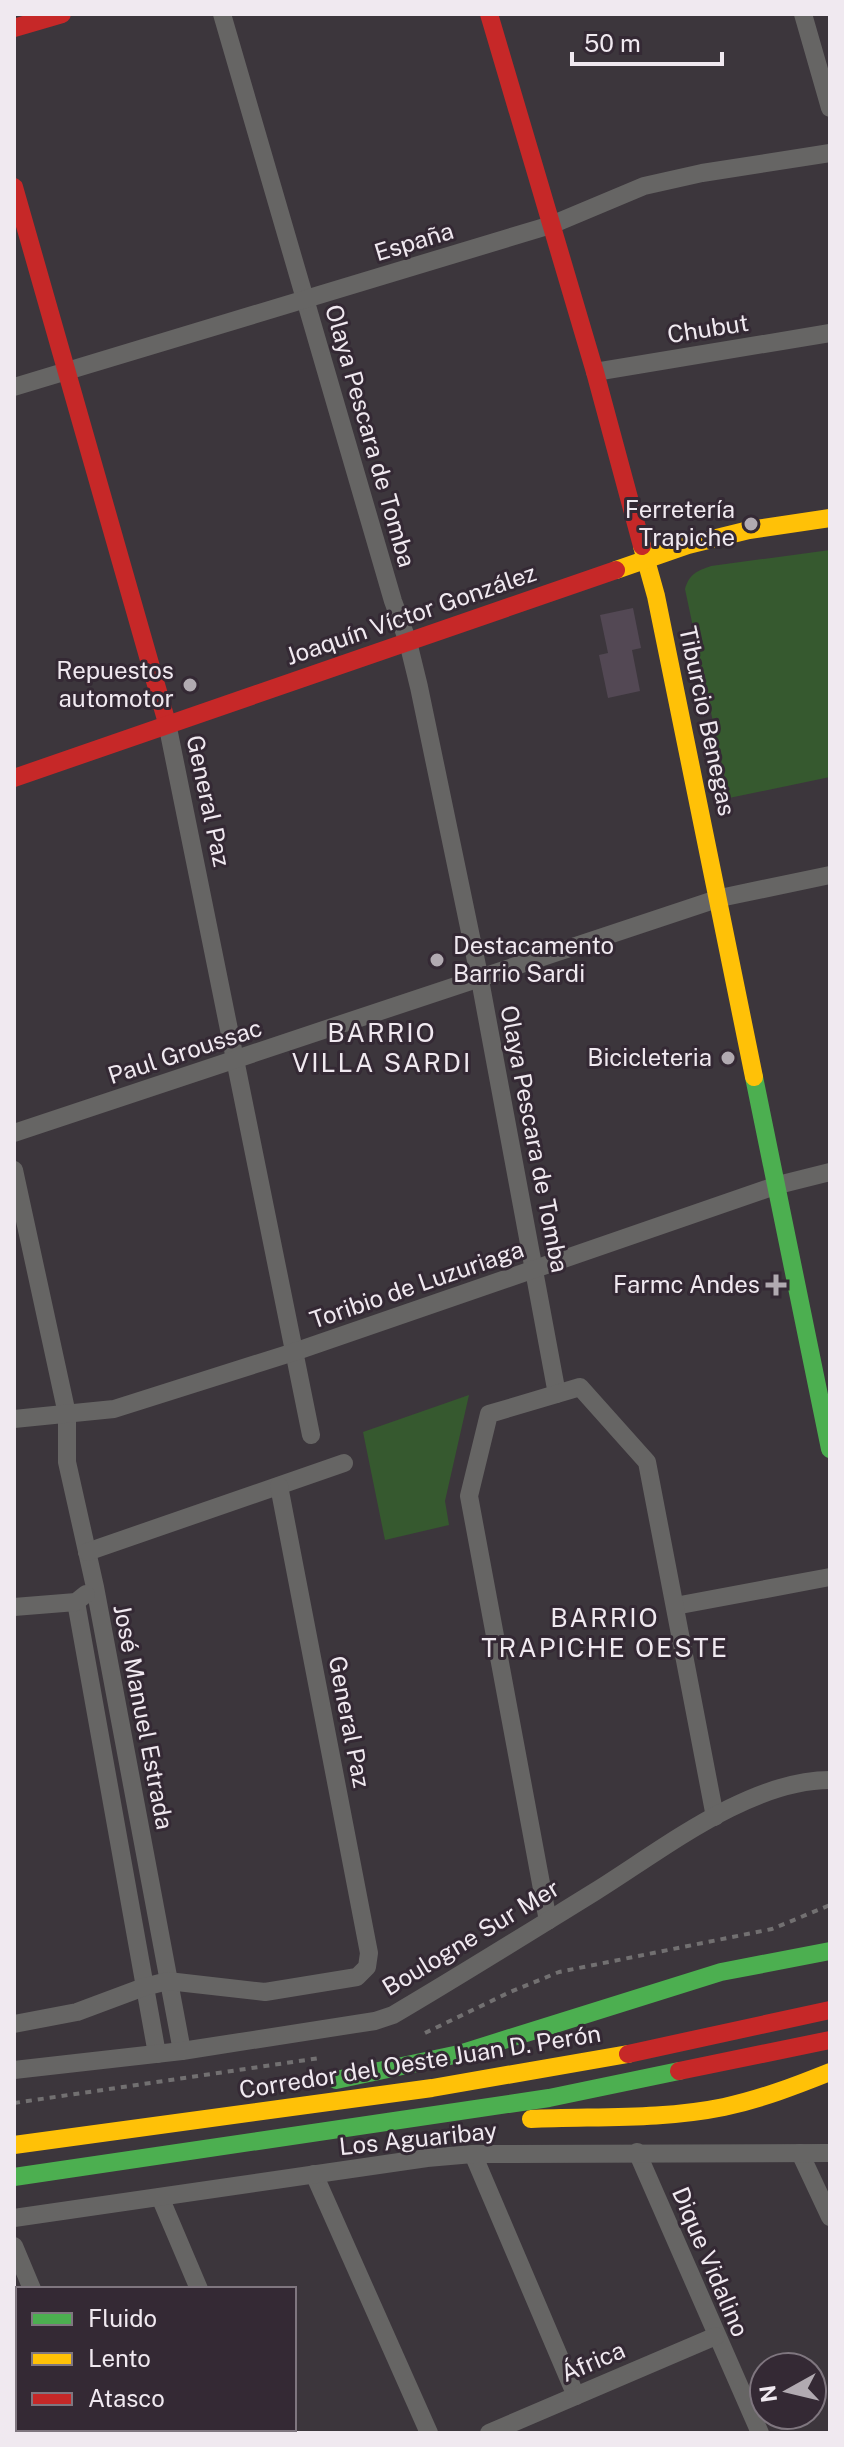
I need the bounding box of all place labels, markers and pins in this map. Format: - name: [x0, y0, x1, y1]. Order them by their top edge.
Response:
- place label: Ferretería Trapiche: [625, 495, 735, 551]
- marker: Ferretería Trapiche: [742, 515, 760, 533]
- place label: Repuestos automotor: [56, 656, 174, 712]
- marker: Repuestos automotor: [181, 676, 199, 694]
- place label: Destacamento Barrio Sardi: [453, 931, 614, 987]
- marker: Destacamento Barrio Sardi: [428, 951, 446, 969]
- place label: Bicicleteria: [587, 1043, 712, 1071]
- marker: Bicicleteria: [719, 1049, 737, 1067]
- place label: Farmc Andes: [613, 1270, 760, 1298]
- marker: Farmc Andes: [767, 1276, 785, 1294]

